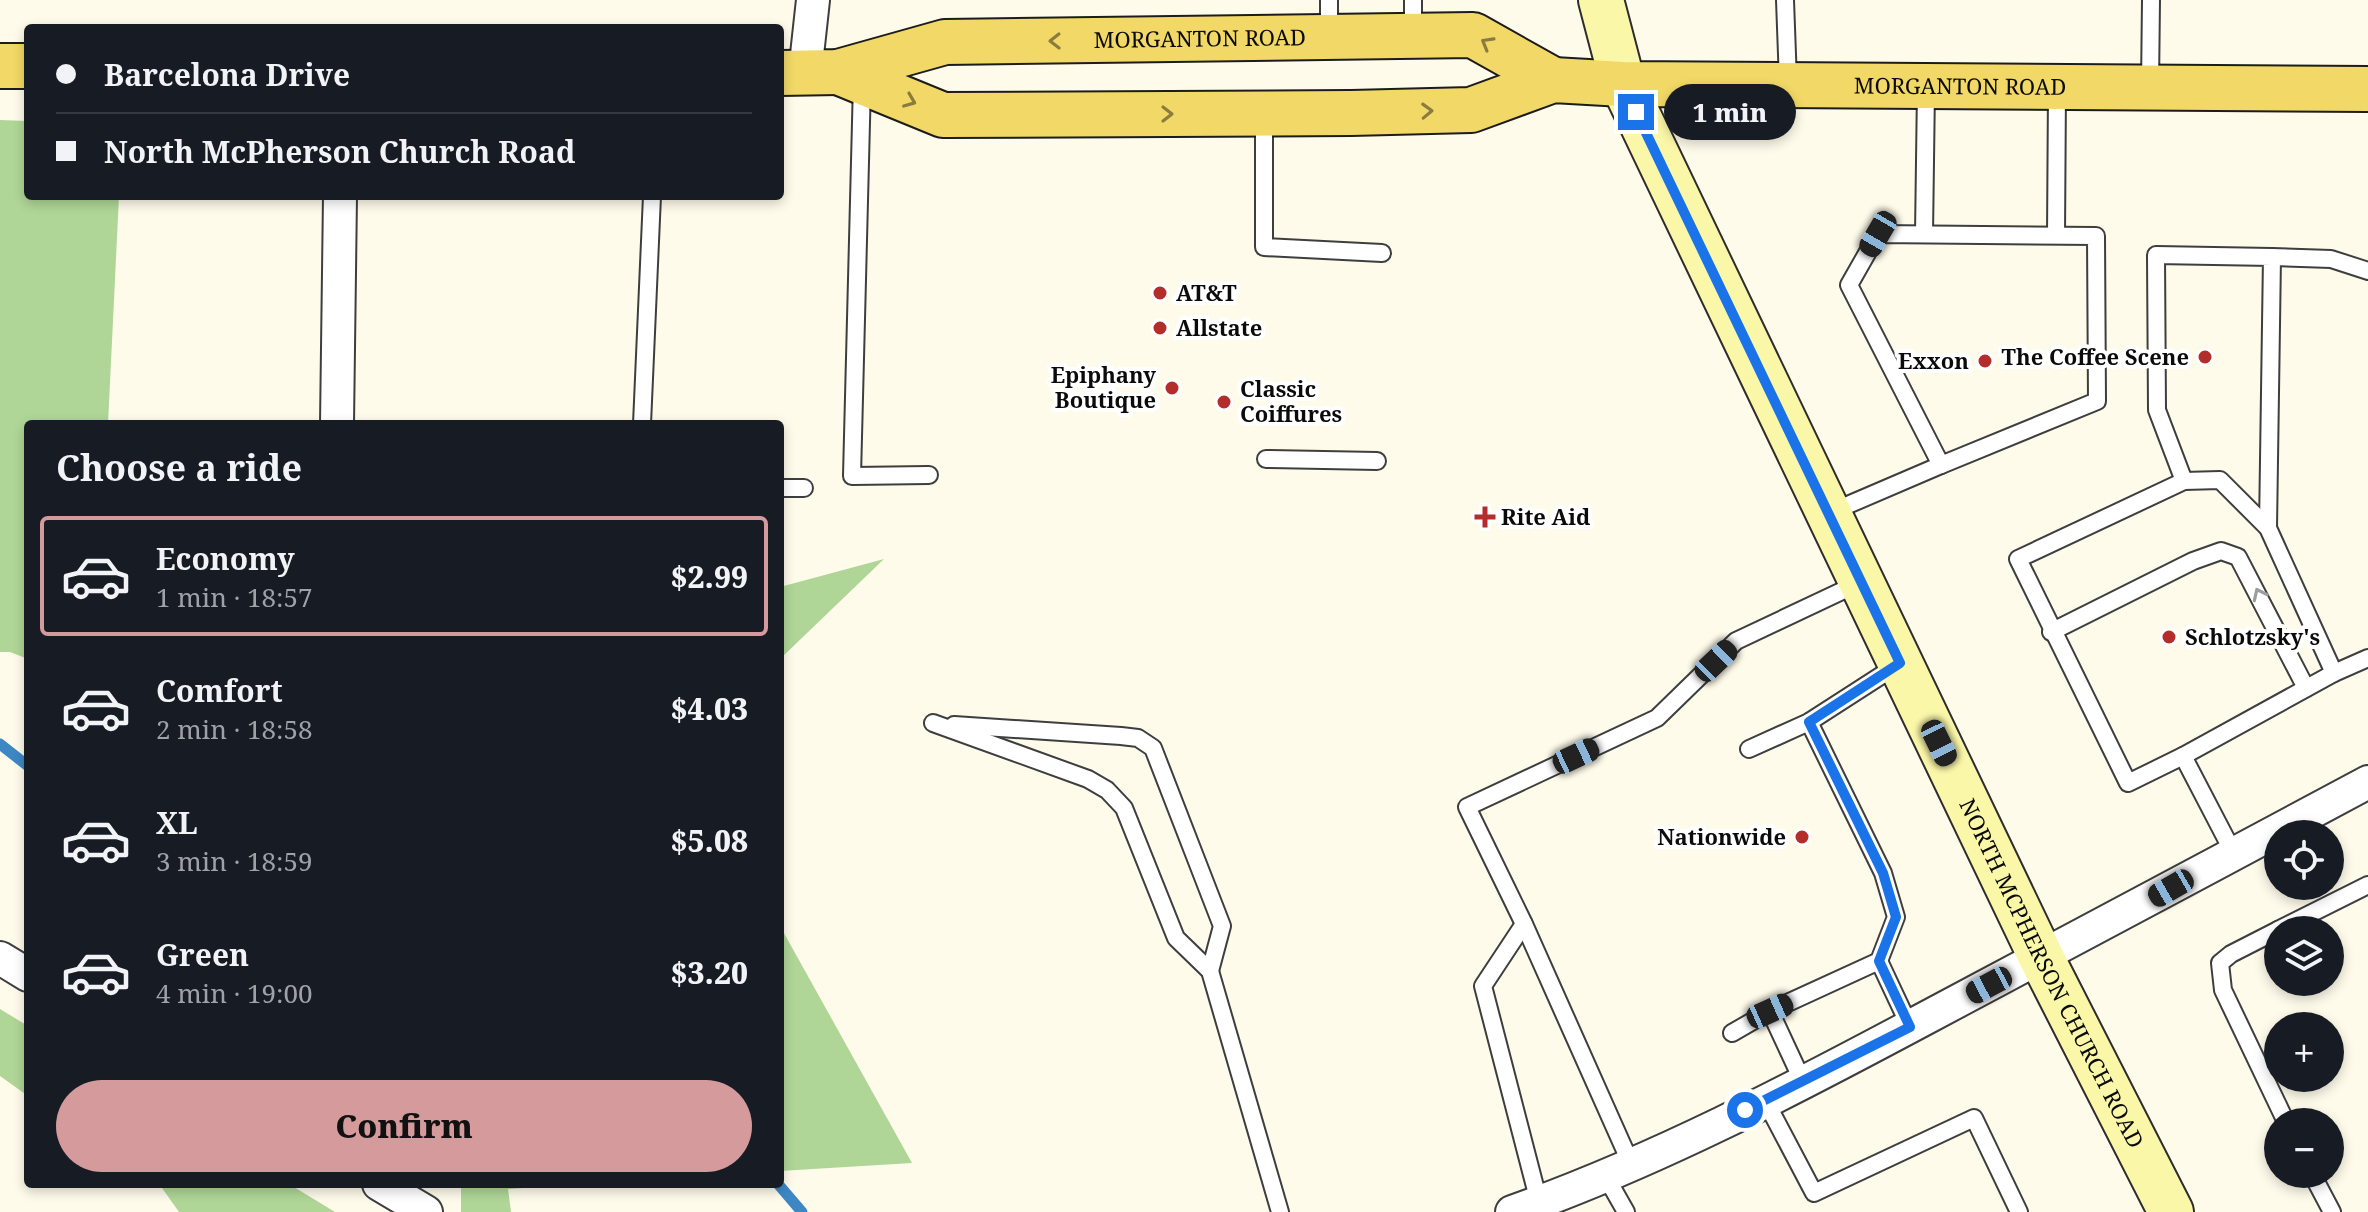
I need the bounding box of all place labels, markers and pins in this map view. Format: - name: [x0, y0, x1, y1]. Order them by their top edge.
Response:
- place label: AT&T: [1176, 277, 1237, 307]
- marker: AT&T: [1151, 284, 1169, 302]
- place label: Allstate: [1176, 312, 1262, 342]
- marker: Allstate: [1151, 319, 1169, 337]
- place label: The Coffee Scene: [2002, 341, 2189, 371]
- place label: Exxon: [1898, 345, 1969, 375]
- marker: The Coffee Scene: [2196, 348, 2214, 366]
- marker: Exxon: [1976, 352, 1994, 370]
- place label: Epiphany Boutique: [1051, 359, 1156, 414]
- place label: Classic Coiffures: [1240, 373, 1342, 428]
- marker: Epiphany Boutique: [1163, 379, 1181, 397]
- marker: Classic Coiffures: [1215, 393, 1233, 411]
- place label: Rite Aid: [1501, 501, 1590, 531]
- marker: Rite Aid: [1476, 508, 1494, 526]
- place label: Schlotzsky's: [2185, 621, 2320, 651]
- marker: Schlotzsky's: [2160, 628, 2178, 646]
- place label: Nationwide: [1657, 821, 1786, 851]
- marker: Nationwide: [1793, 828, 1811, 846]

